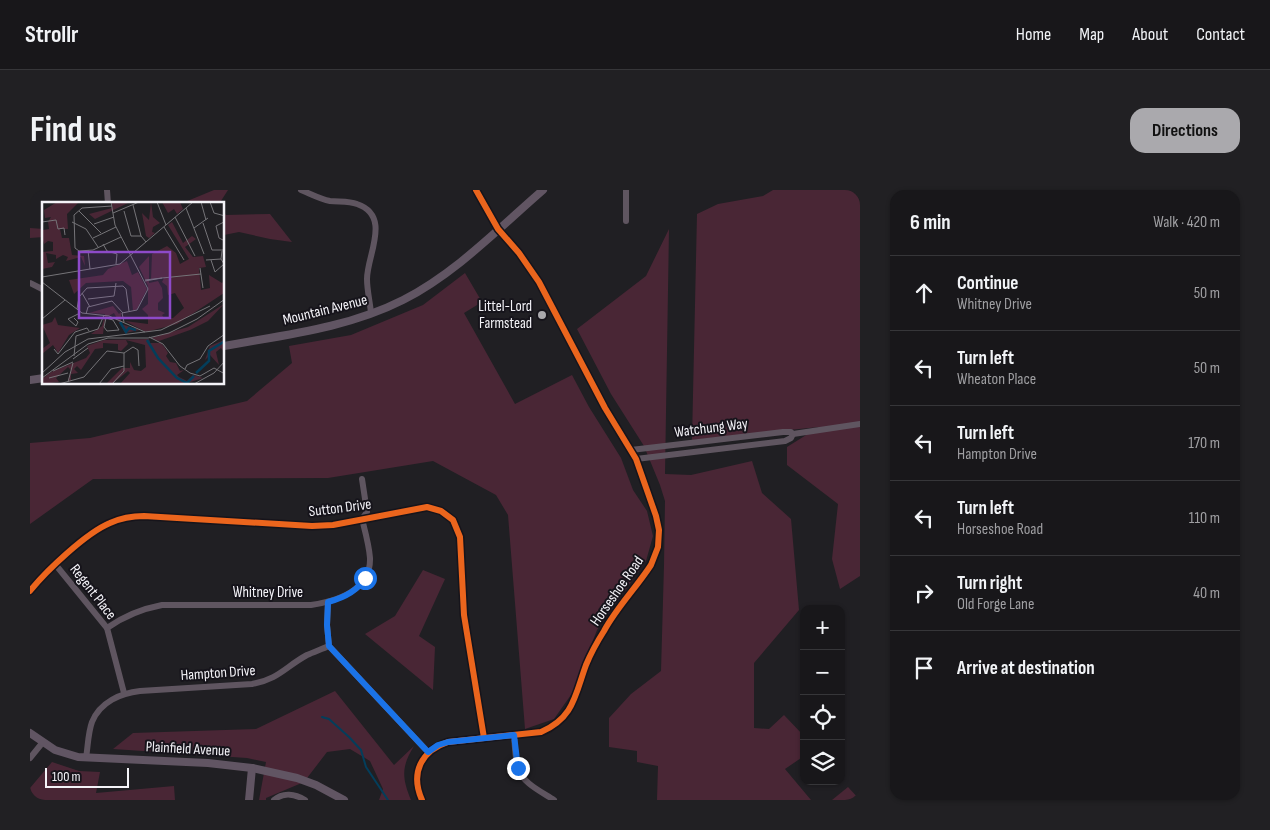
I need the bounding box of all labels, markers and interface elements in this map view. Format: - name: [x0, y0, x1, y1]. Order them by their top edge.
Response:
- text: Strollr: [25, 20, 79, 49]
- text: Home: [1016, 24, 1051, 45]
- text: Map: [1079, 24, 1104, 45]
- text: About: [1132, 24, 1168, 45]
- text: Contact: [1196, 24, 1245, 45]
- button: Directions: [1130, 108, 1240, 153]
- text: Find us: [30, 109, 117, 152]
- inset map: [42, 202, 225, 385]
- text: 6 min: [910, 210, 951, 235]
- text: Walk · 420 m: [1153, 213, 1220, 232]
- text: Continue: [957, 272, 1018, 295]
- icon: ahead: [910, 279, 938, 307]
- text: 50 m: [1194, 284, 1220, 303]
- street label: Mountain Avenue: [281, 290, 369, 330]
- text: Whitney Drive: [957, 295, 1032, 314]
- place label: Littel-Lord Farmstead: [478, 297, 532, 333]
- marker: Littel-Lord Farmstead: [536, 309, 548, 321]
- text: Turn left: [957, 347, 1014, 370]
- icon: left: [910, 354, 938, 382]
- text: 50 m: [1194, 359, 1220, 378]
- text: Wheaton Place: [957, 370, 1036, 389]
- street label: Watchung Way: [673, 414, 749, 442]
- text: Turn left: [957, 422, 1014, 445]
- icon: left: [910, 429, 938, 457]
- text: 170 m: [1188, 434, 1220, 453]
- text: Hampton Drive: [957, 445, 1037, 464]
- street label: Sutton Drive: [308, 495, 372, 521]
- text: Turn left: [957, 497, 1014, 520]
- icon: left: [910, 504, 938, 532]
- text: 110 m: [1189, 509, 1220, 528]
- text: Horseshoe Road: [957, 520, 1043, 539]
- street label: Horseshoe Road: [586, 552, 648, 630]
- street label: Regent Place: [65, 561, 121, 623]
- route start: [354, 567, 377, 590]
- text: Turn right: [957, 572, 1022, 595]
- icon: right: [910, 579, 938, 607]
- street label: Whitney Drive: [233, 583, 303, 602]
- text: 40 m: [1193, 584, 1220, 603]
- text: Old Forge Lane: [957, 595, 1034, 614]
- map controls: [800, 605, 845, 785]
- button: +: [800, 605, 845, 650]
- button: −: [800, 650, 845, 695]
- icon: arrive: [910, 654, 938, 682]
- text: Arrive at destination: [957, 657, 1095, 680]
- street label: Hampton Drive: [180, 661, 256, 685]
- button: locate: [800, 695, 845, 740]
- street label: Plainfield Avenue: [145, 737, 231, 761]
- button: layers: [800, 740, 845, 785]
- route end: [507, 757, 530, 780]
- scale bar: [45, 765, 129, 788]
- text: 100 m: [52, 768, 81, 785]

